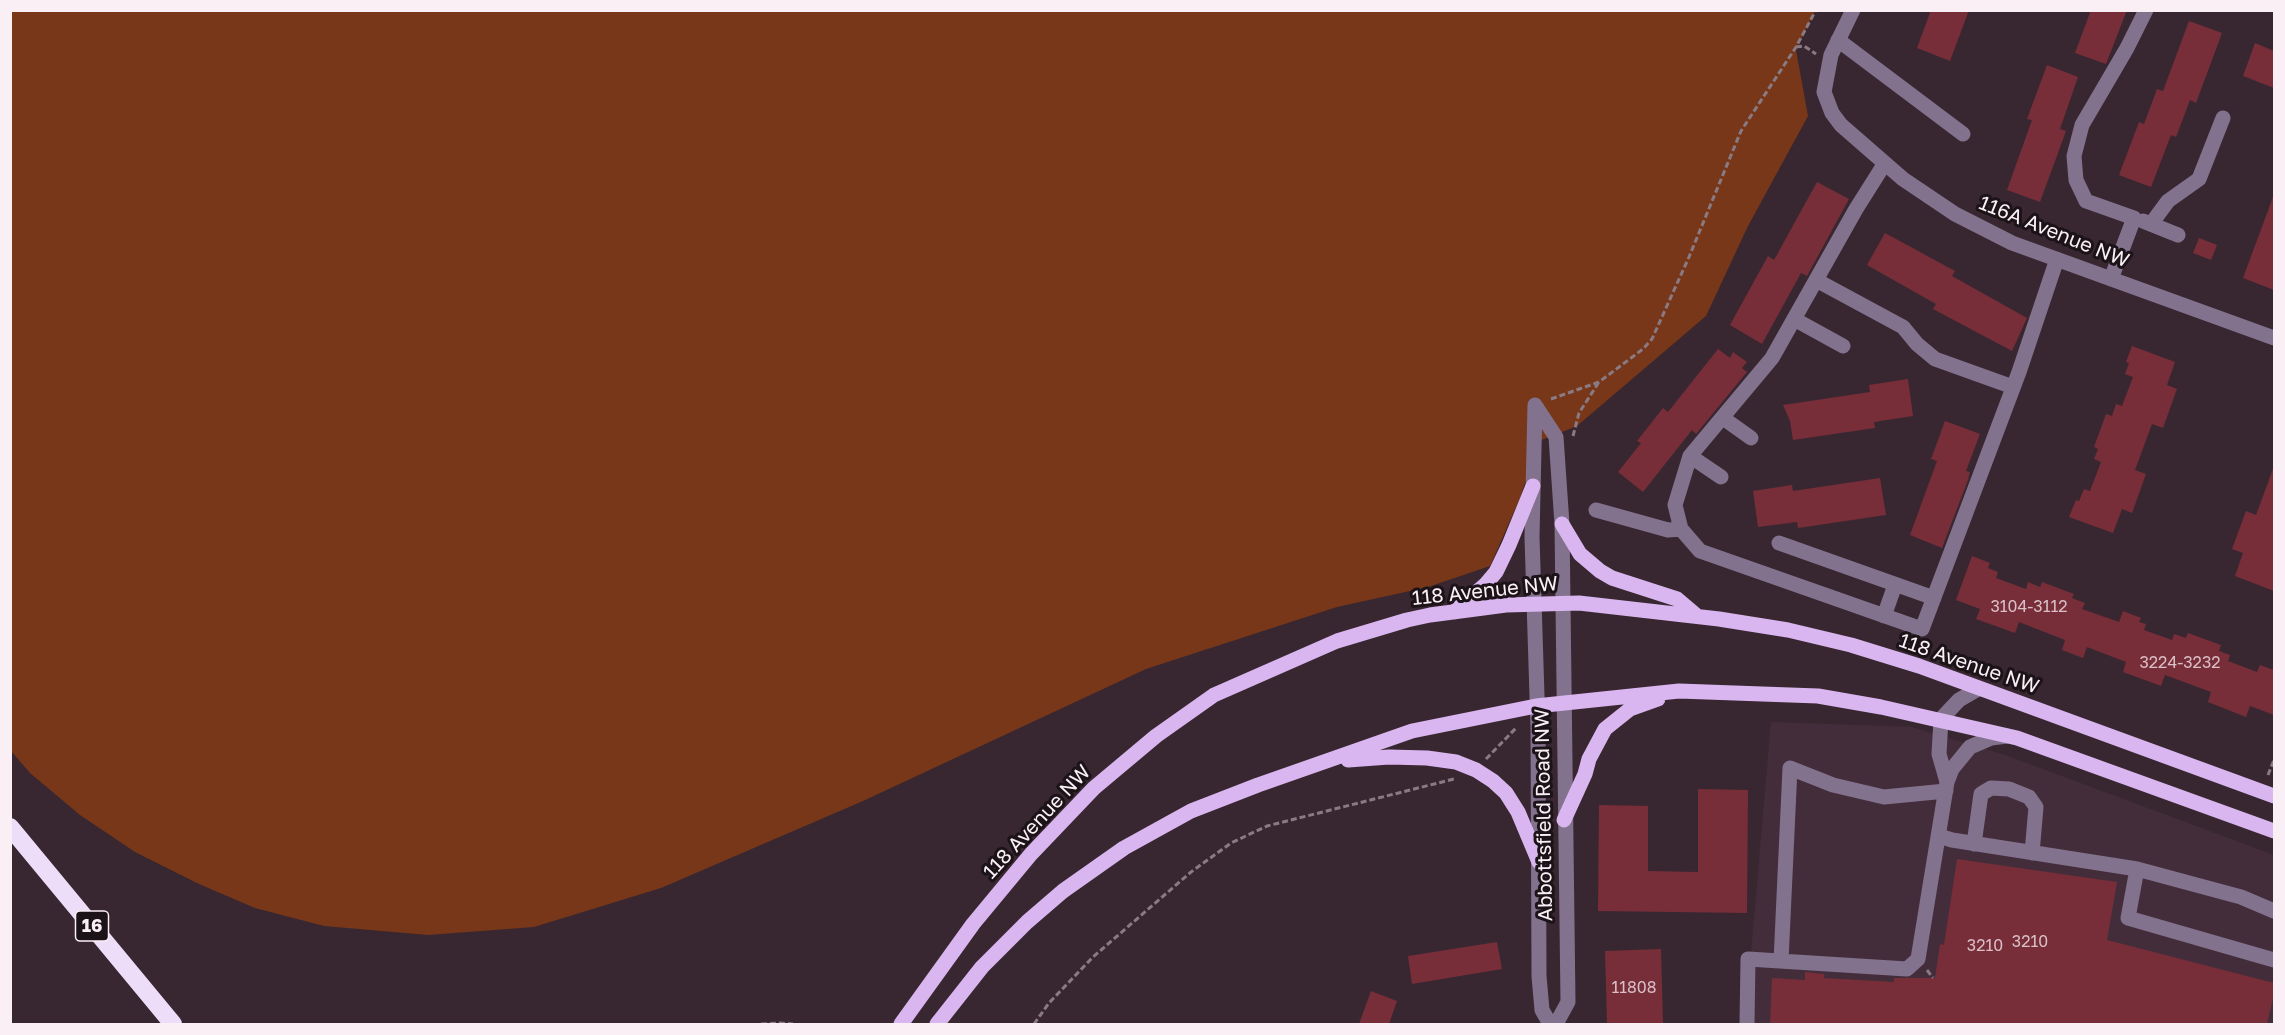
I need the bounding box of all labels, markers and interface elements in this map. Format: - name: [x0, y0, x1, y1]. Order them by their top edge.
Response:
- street label: 116A Avenue NW: [1975, 191, 2133, 273]
- street label: 118 Avenue NW: [1411, 571, 1559, 611]
- house number: 3104-3112: [1990, 597, 2068, 617]
- street label: 118 Avenue NW: [1896, 629, 2042, 699]
- house number: 3224-3232: [2139, 653, 2221, 673]
- street label: Abbottsfield Road NW: [1530, 709, 1558, 921]
- street label: 118 Avenue NW: [978, 760, 1096, 884]
- road number: 16: [76, 911, 109, 941]
- house number: 3210: [2012, 932, 2048, 952]
- house number: 3210: [1967, 936, 2003, 956]
- house number: 11808: [1612, 978, 1656, 998]

